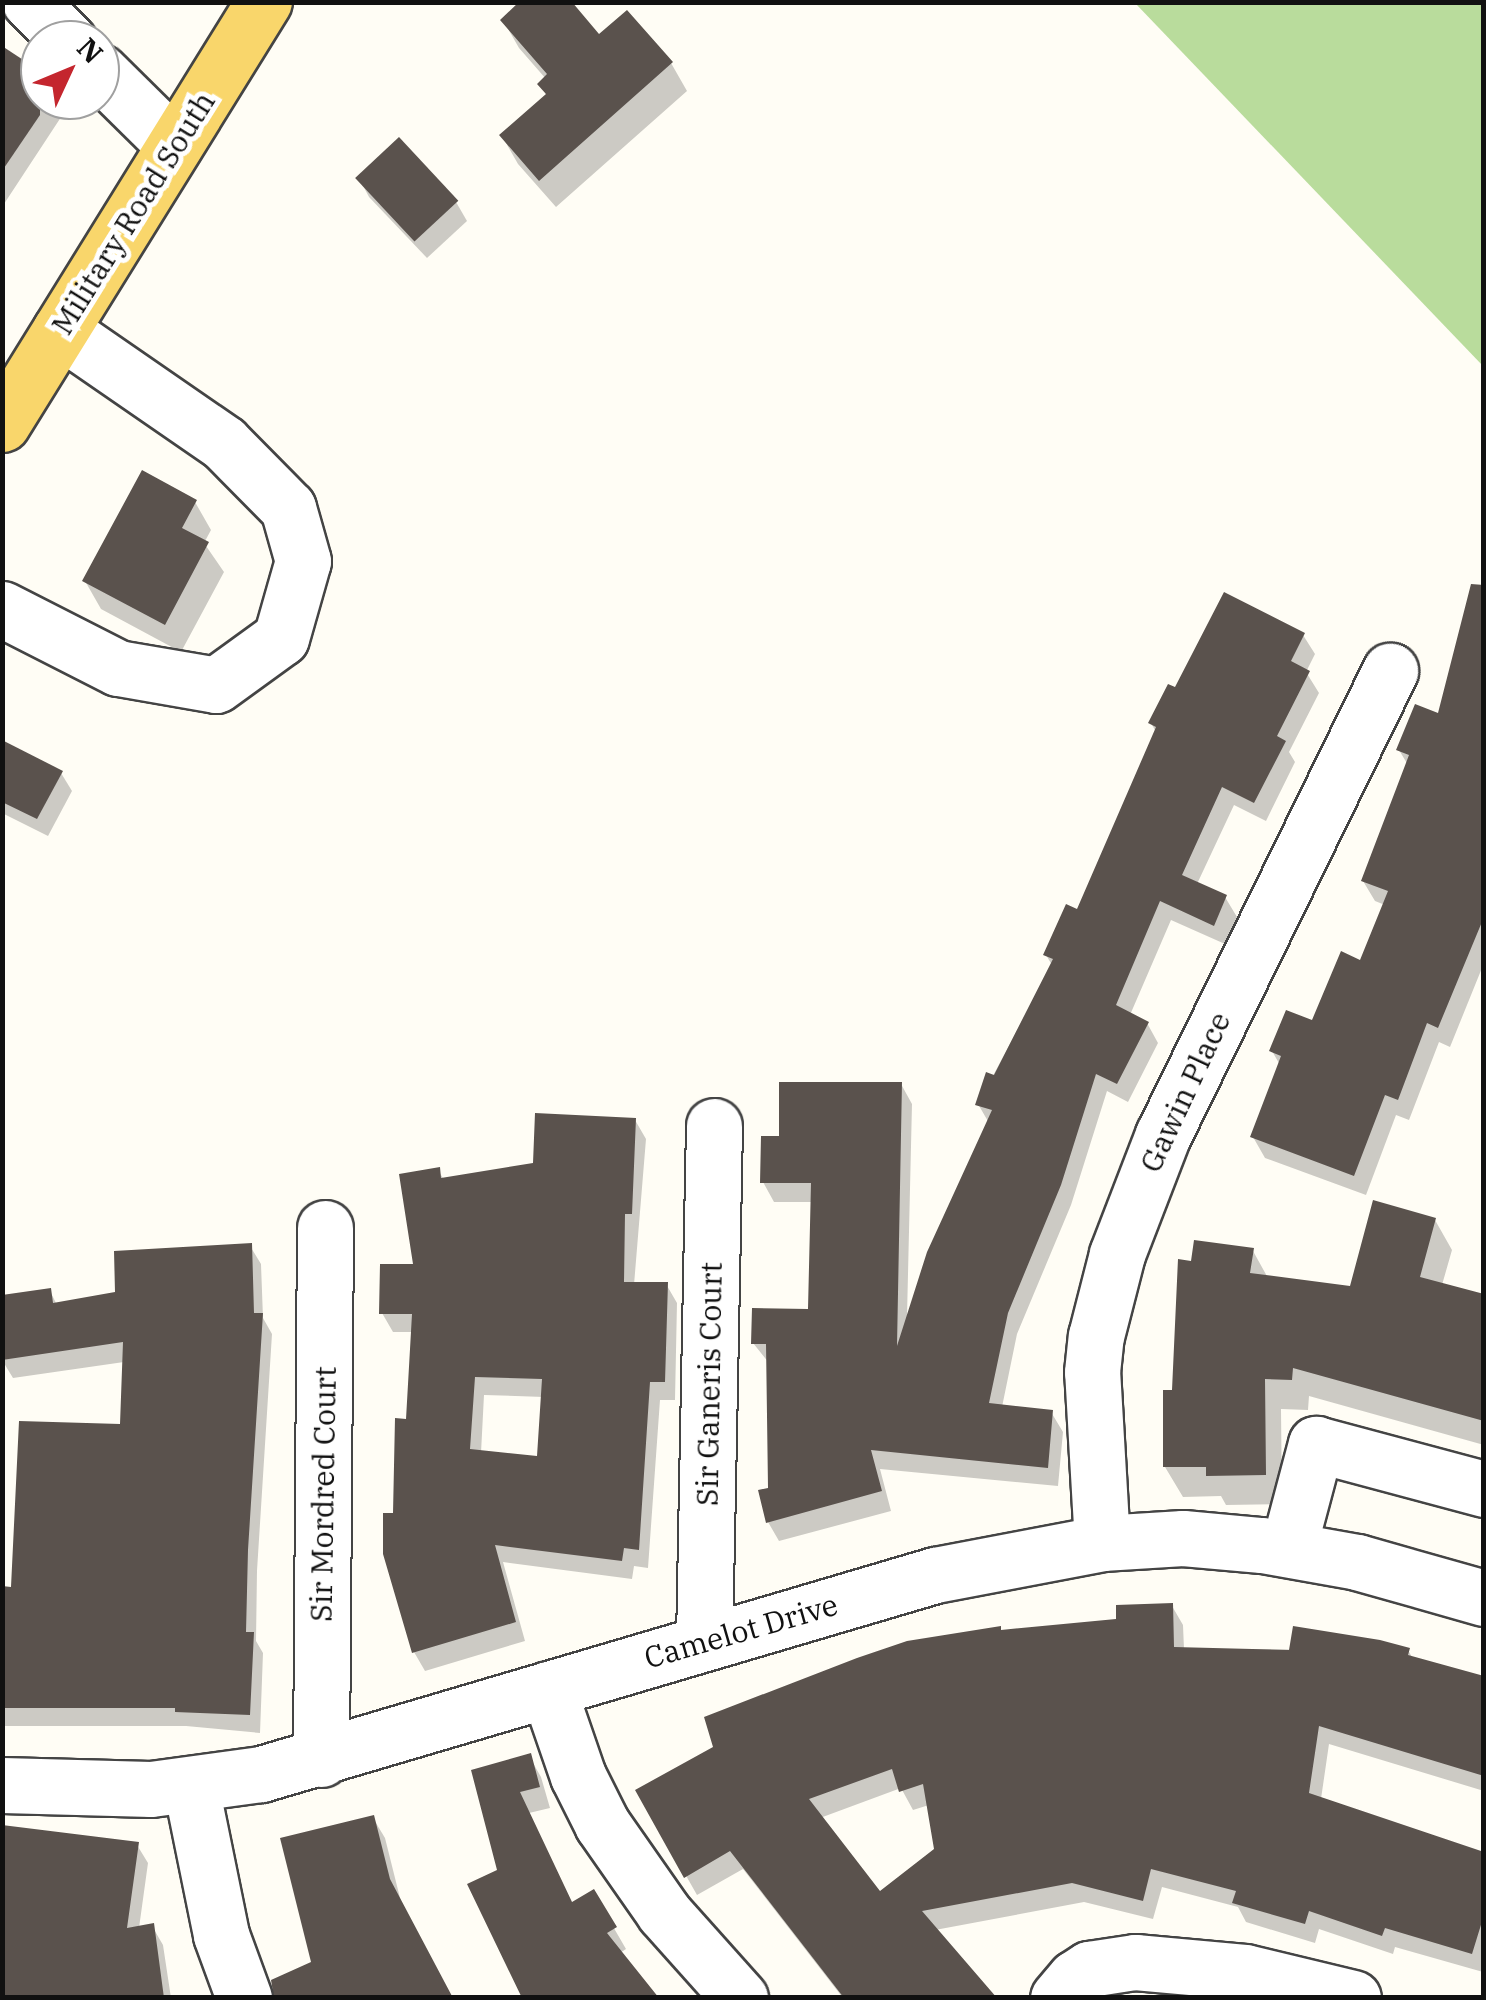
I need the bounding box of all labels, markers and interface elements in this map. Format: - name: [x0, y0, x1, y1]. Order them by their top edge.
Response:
- north arrow: [20, 20, 120, 120]
- text: N: [69, 29, 112, 71]
- street label: Military Road South: [44, 85, 222, 341]
- street label: Gawin Place: [1132, 1006, 1238, 1178]
- street label: Sir Ganeris Court: [689, 1262, 729, 1506]
- street label: Sir Mordred Court: [303, 1366, 343, 1622]
- street label: Camelot Drive: [640, 1586, 842, 1676]

